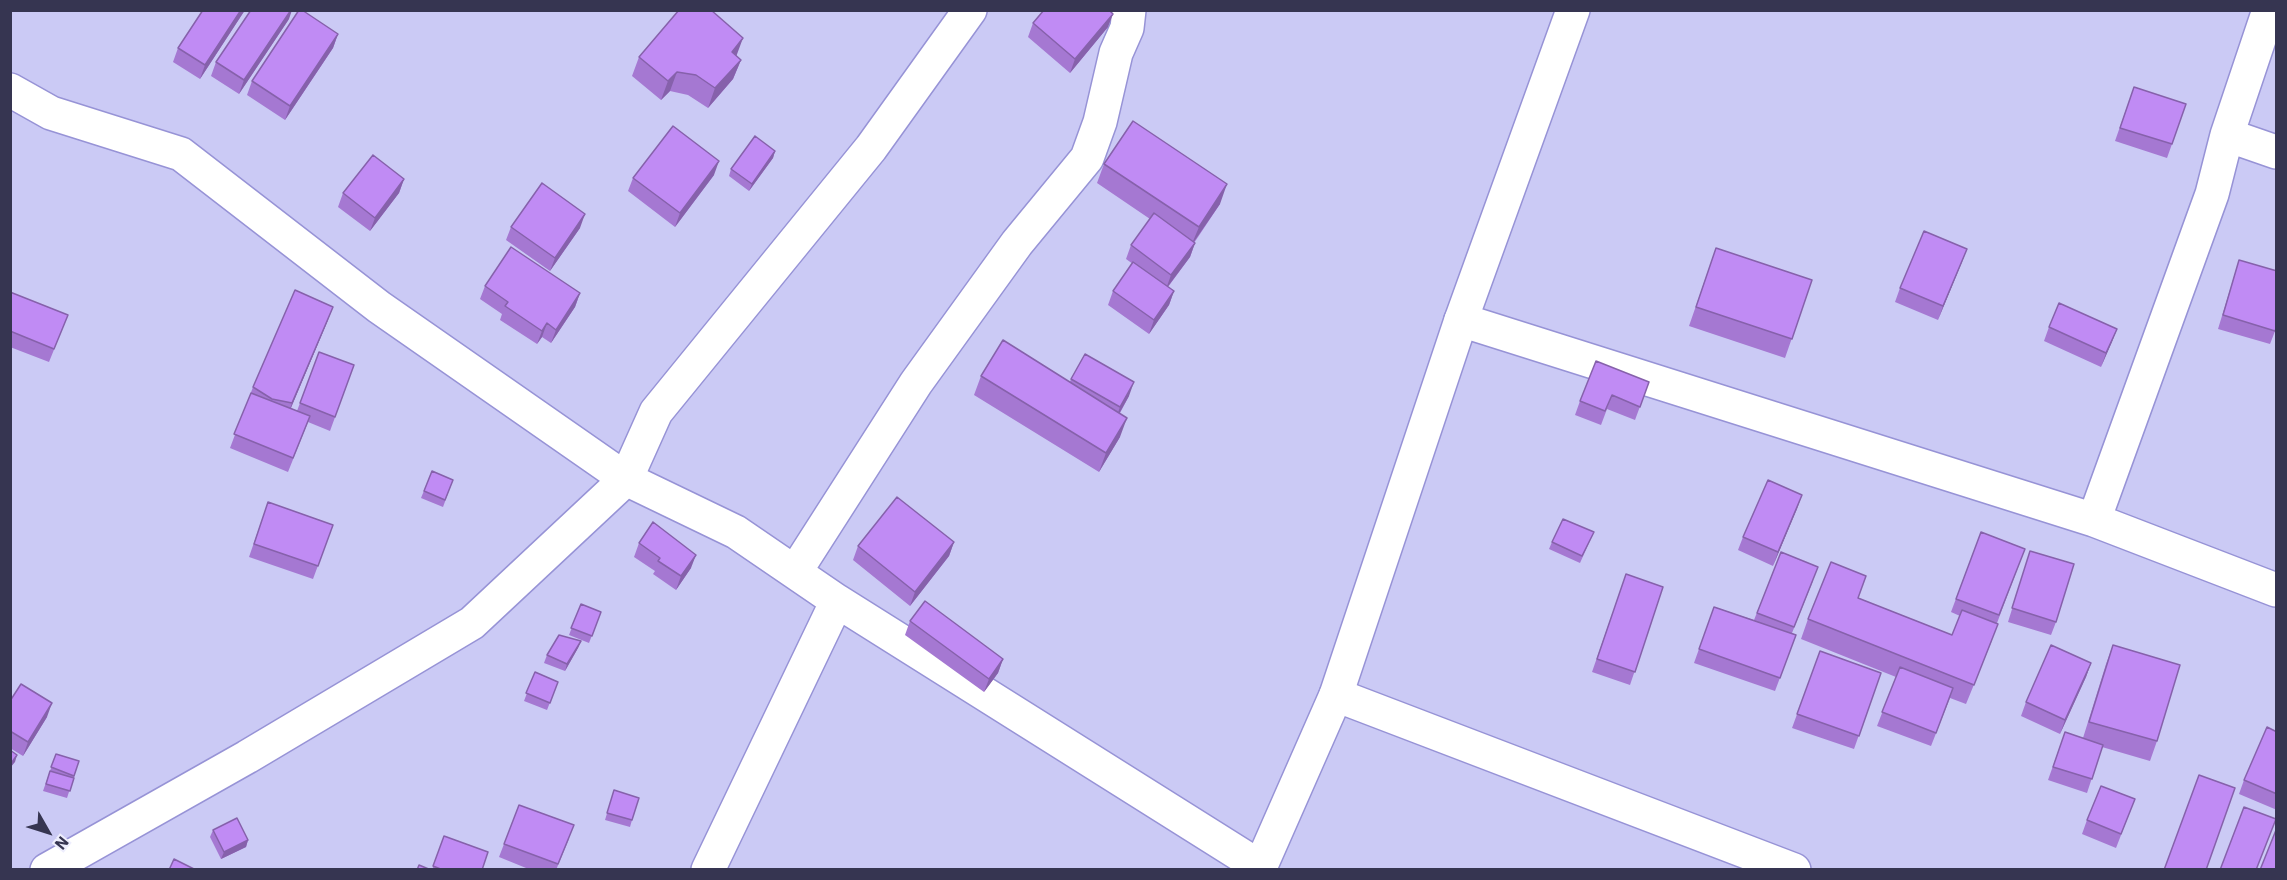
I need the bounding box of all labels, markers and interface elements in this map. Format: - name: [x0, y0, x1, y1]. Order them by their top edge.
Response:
- north arrow: [18, 802, 78, 862]
- text: N: [51, 833, 73, 854]

